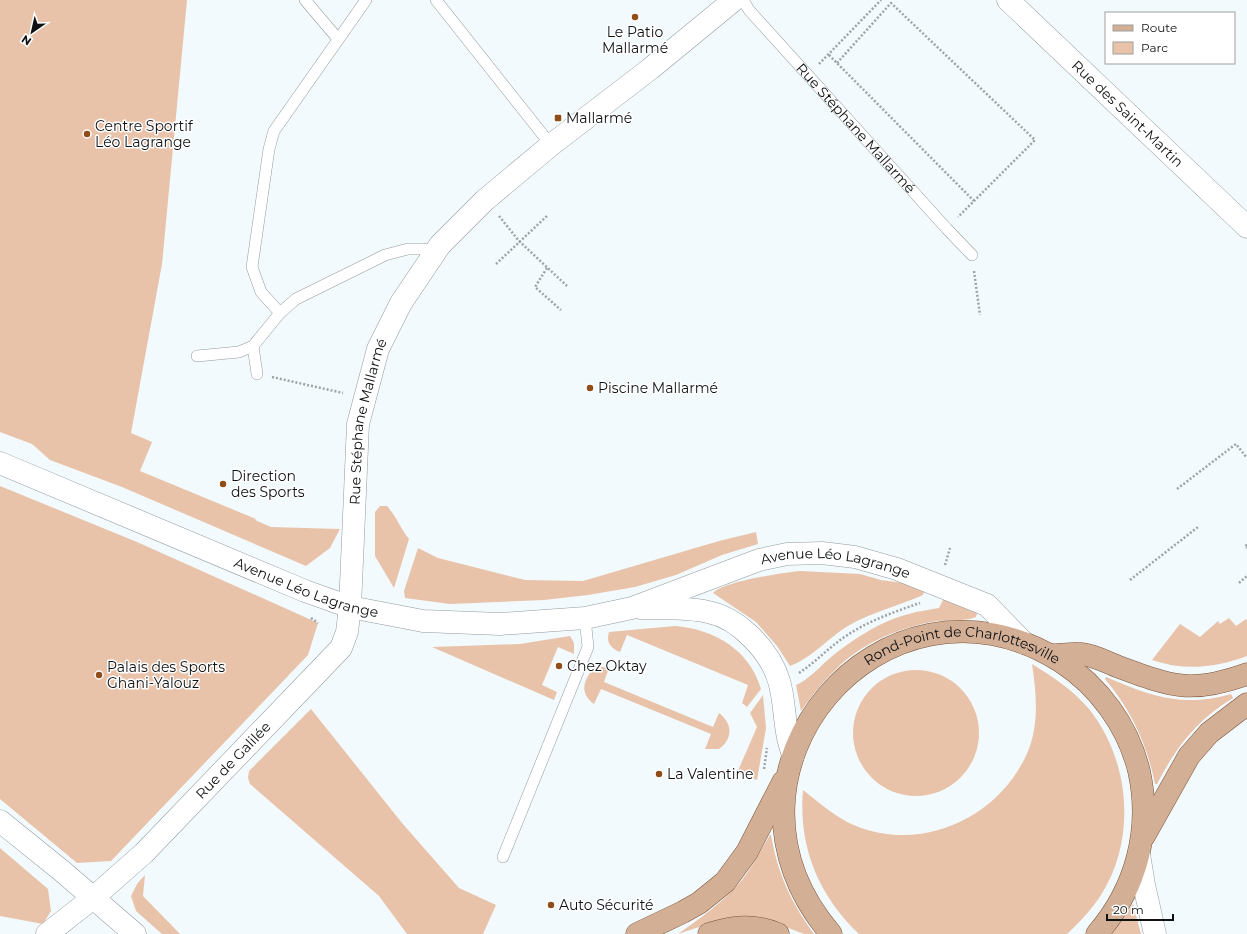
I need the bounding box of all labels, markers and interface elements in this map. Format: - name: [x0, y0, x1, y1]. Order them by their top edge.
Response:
- north arrow: [12, 12, 52, 52]
- marker: Le Patio Mallarmé: [630, 12, 640, 22]
- legend: [1105, 12, 1235, 64]
- text: Route: [1141, 20, 1177, 35]
- place label: Le Patio Mallarmé: [602, 23, 668, 57]
- text: N: [19, 32, 34, 49]
- text: Parc: [1141, 40, 1168, 55]
- street label: Rue des Saint-Martin: [1068, 56, 1187, 171]
- street label: Rue Stéphane Mallarmé: [792, 59, 919, 197]
- place label: Mallarmé: [566, 109, 632, 127]
- marker: Mallarmé: [553, 113, 563, 123]
- place label: Centre Sportif Léo Lagrange: [95, 117, 194, 151]
- marker: Centre Sportif Léo Lagrange: [82, 129, 92, 139]
- street label: Rue Stéphane Mallarmé: [345, 335, 391, 505]
- place label: Piscine Mallarmé: [598, 379, 718, 397]
- marker: Piscine Mallarmé: [585, 383, 595, 393]
- place label: Direction des Sports: [231, 467, 305, 501]
- marker: Direction des Sports: [218, 479, 228, 489]
- street label: Avenue Léo Lagrange: [759, 544, 913, 582]
- street label: Avenue Léo Lagrange: [231, 553, 380, 621]
- text: Rond-Point de Charlottesville: [860, 622, 1063, 669]
- place label: Chez Oktay: [567, 657, 647, 675]
- street label: Rond-Point de Charlottesville: [860, 657, 1066, 673]
- place label: Palais des Sports Ghani-Yalouz: [107, 658, 225, 692]
- marker: Chez Oktay: [554, 661, 564, 671]
- marker: Palais des Sports Ghani-Yalouz: [94, 670, 104, 680]
- street label: Rue de Galilée: [192, 718, 274, 803]
- place label: La Valentine: [667, 765, 754, 783]
- marker: La Valentine: [654, 769, 664, 779]
- place label: Auto Sécurité: [559, 896, 654, 914]
- scale bar: [1107, 896, 1173, 922]
- marker: Auto Sécurité: [546, 900, 556, 910]
- text: 20 m: [1113, 902, 1144, 917]

